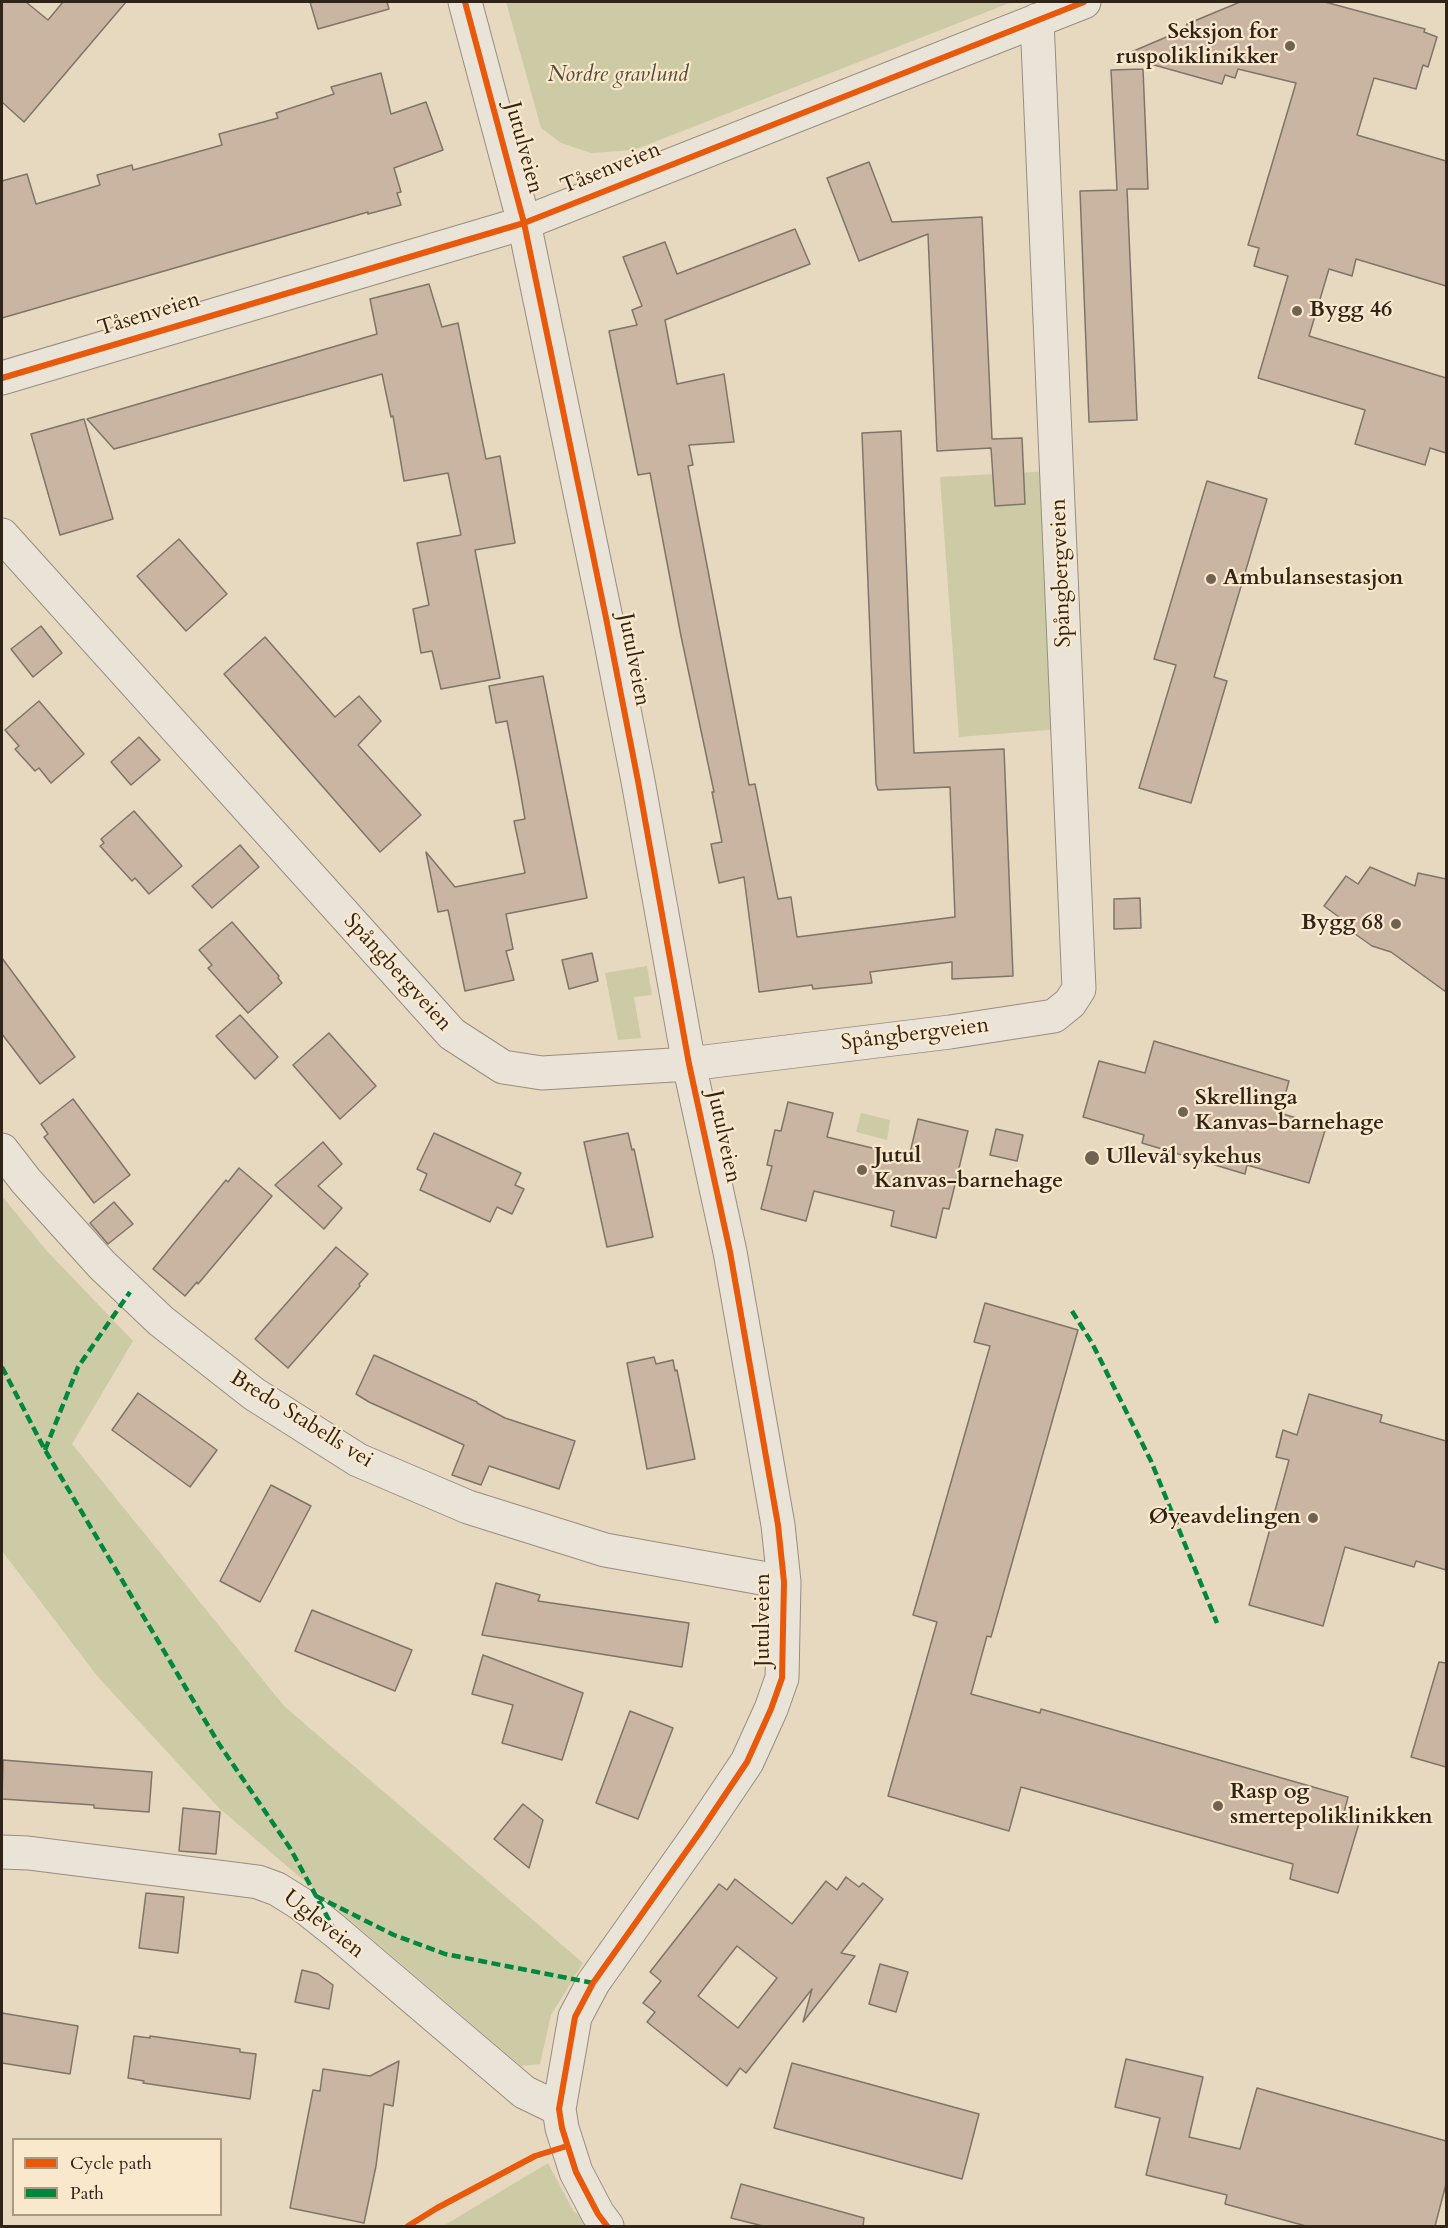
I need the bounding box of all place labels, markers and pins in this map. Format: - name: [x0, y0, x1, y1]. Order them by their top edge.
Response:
- place label: Seksjon for ruspoliklinikker: [1116, 20, 1278, 72]
- marker: Seksjon for ruspoliklinikker: [1283, 39, 1297, 53]
- place label: Bygg 46: [1309, 298, 1392, 324]
- marker: Bygg 46: [1290, 304, 1304, 318]
- place label: Ambulansestasjon: [1223, 566, 1403, 592]
- marker: Ambulansestasjon: [1204, 572, 1218, 586]
- place label: Bygg 68: [1301, 911, 1384, 937]
- marker: Bygg 68: [1389, 917, 1403, 931]
- place label: Skrellinga Kanvas-barnehage: [1195, 1086, 1384, 1138]
- marker: Skrellinga Kanvas-barnehage: [1176, 1105, 1190, 1119]
- place label: Jutul Kanvas-barnehage: [874, 1144, 1063, 1196]
- place label: Ullevål sykehus: [1106, 1145, 1261, 1171]
- marker: Ullevål sykehus: [1083, 1149, 1101, 1167]
- marker: Jutul Kanvas-barnehage: [855, 1163, 869, 1177]
- place label: Øyeavdelingen: [1149, 1505, 1301, 1531]
- marker: Øyeavdelingen: [1306, 1511, 1320, 1525]
- place label: Rasp og smertepoliklinikken: [1230, 1780, 1433, 1832]
- marker: Rasp og smertepoliklinikken: [1211, 1799, 1225, 1813]

